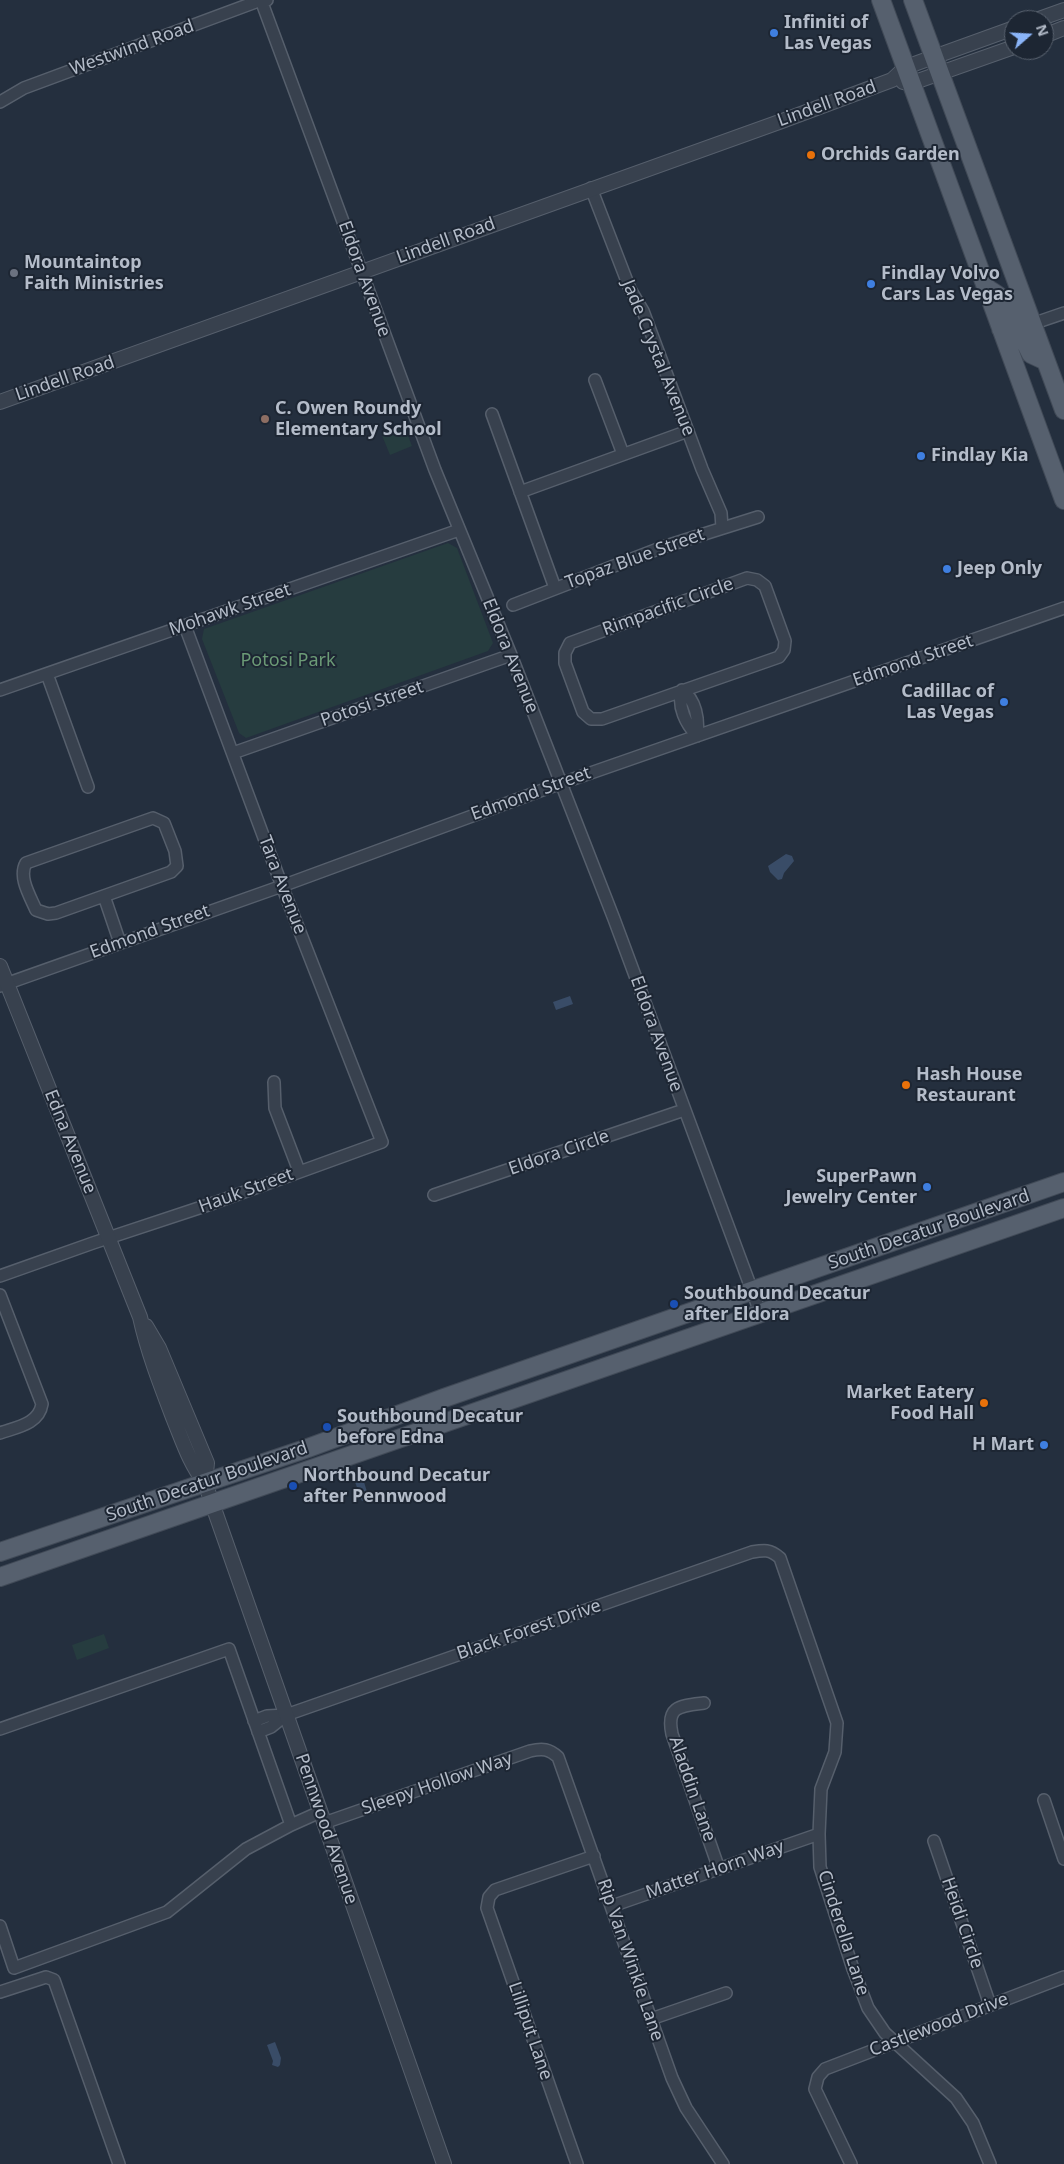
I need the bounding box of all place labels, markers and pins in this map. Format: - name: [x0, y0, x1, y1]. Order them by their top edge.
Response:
- place label: Infiniti of Las Vegas: [784, 12, 872, 54]
- marker: Infiniti of Las Vegas: [768, 27, 780, 39]
- place label: Orchids Garden: [821, 144, 960, 166]
- marker: Orchids Garden: [805, 149, 817, 161]
- place label: Mountaintop Faith Ministries: [24, 252, 164, 294]
- place label: Findlay Volvo Cars Las Vegas: [881, 263, 1013, 306]
- marker: Mountaintop Faith Ministries: [8, 267, 20, 279]
- marker: Findlay Volvo Cars Las Vegas: [865, 278, 877, 290]
- place label: C. Owen Roundy Elementary School: [275, 398, 442, 440]
- marker: C. Owen Roundy Elementary School: [259, 413, 271, 425]
- place label: Findlay Kia: [931, 445, 1029, 467]
- marker: Findlay Kia: [915, 450, 927, 462]
- place label: Jeep Only: [957, 558, 1042, 580]
- marker: Jeep Only: [941, 563, 953, 575]
- place label: Cadillac of Las Vegas: [901, 681, 994, 724]
- marker: Cadillac of Las Vegas: [998, 696, 1010, 708]
- place label: Hash House Restaurant: [916, 1064, 1022, 1106]
- marker: Hash House Restaurant: [900, 1079, 912, 1091]
- place label: SuperPawn Jewelry Center: [786, 1166, 917, 1208]
- marker: SuperPawn Jewelry Center: [921, 1181, 933, 1193]
- place label: Southbound Decatur after Eldora: [684, 1283, 870, 1326]
- marker: Southbound Decatur after Eldora: [668, 1298, 680, 1310]
- place label: Market Eatery Food Hall: [846, 1382, 974, 1425]
- marker: Market Eatery Food Hall: [978, 1397, 990, 1409]
- place label: Southbound Decatur before Edna: [337, 1406, 523, 1448]
- marker: Southbound Decatur before Edna: [321, 1421, 333, 1433]
- place label: H Mart: [972, 1434, 1034, 1456]
- marker: H Mart: [1038, 1439, 1050, 1451]
- place label: Northbound Decatur after Pennwood: [303, 1465, 490, 1508]
- marker: Northbound Decatur after Pennwood: [287, 1480, 299, 1492]

